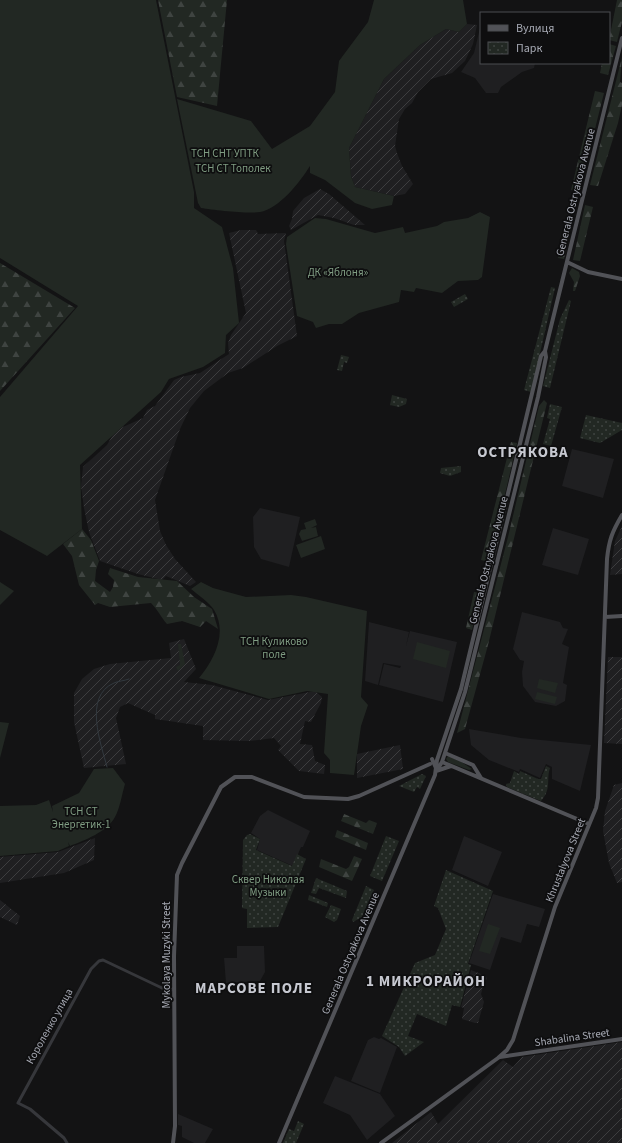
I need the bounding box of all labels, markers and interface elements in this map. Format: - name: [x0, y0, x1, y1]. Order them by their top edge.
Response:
- legend: [480, 12, 610, 64]
- text: Вулиця: [516, 20, 554, 37]
- text: Парк: [516, 40, 542, 57]
- street label: Generala Ostryakova Avenue: [552, 126, 599, 258]
- park label: ТСН СНТ УПТК: [191, 146, 260, 161]
- park label: ТСН СТ Тополек: [195, 161, 271, 176]
- park label: ДК «Яблоня»: [308, 265, 369, 280]
- district label: ОСТРЯКОВА: [477, 442, 569, 463]
- street label: Generala Ostryakova Avenue: [465, 494, 512, 626]
- park label: ТСН Куликово поле: [240, 634, 308, 662]
- park label: ТСН СТ Энергетик-1: [52, 804, 110, 832]
- street label: Khrustalyova Street: [542, 816, 589, 905]
- park label: Сквер Николая Музыки: [232, 872, 304, 900]
- street label: Generala Ostryakova Avenue: [318, 889, 383, 1016]
- street label: Mykolaya Muzyki Street: [159, 901, 174, 1009]
- district label: 1 МИКРОРАЙОН: [366, 971, 486, 992]
- district label: МАРСОВЕ ПОЛЕ: [195, 978, 313, 999]
- street label: Короленко улица: [23, 986, 76, 1067]
- street label: Shabalina Street: [534, 1025, 611, 1050]

